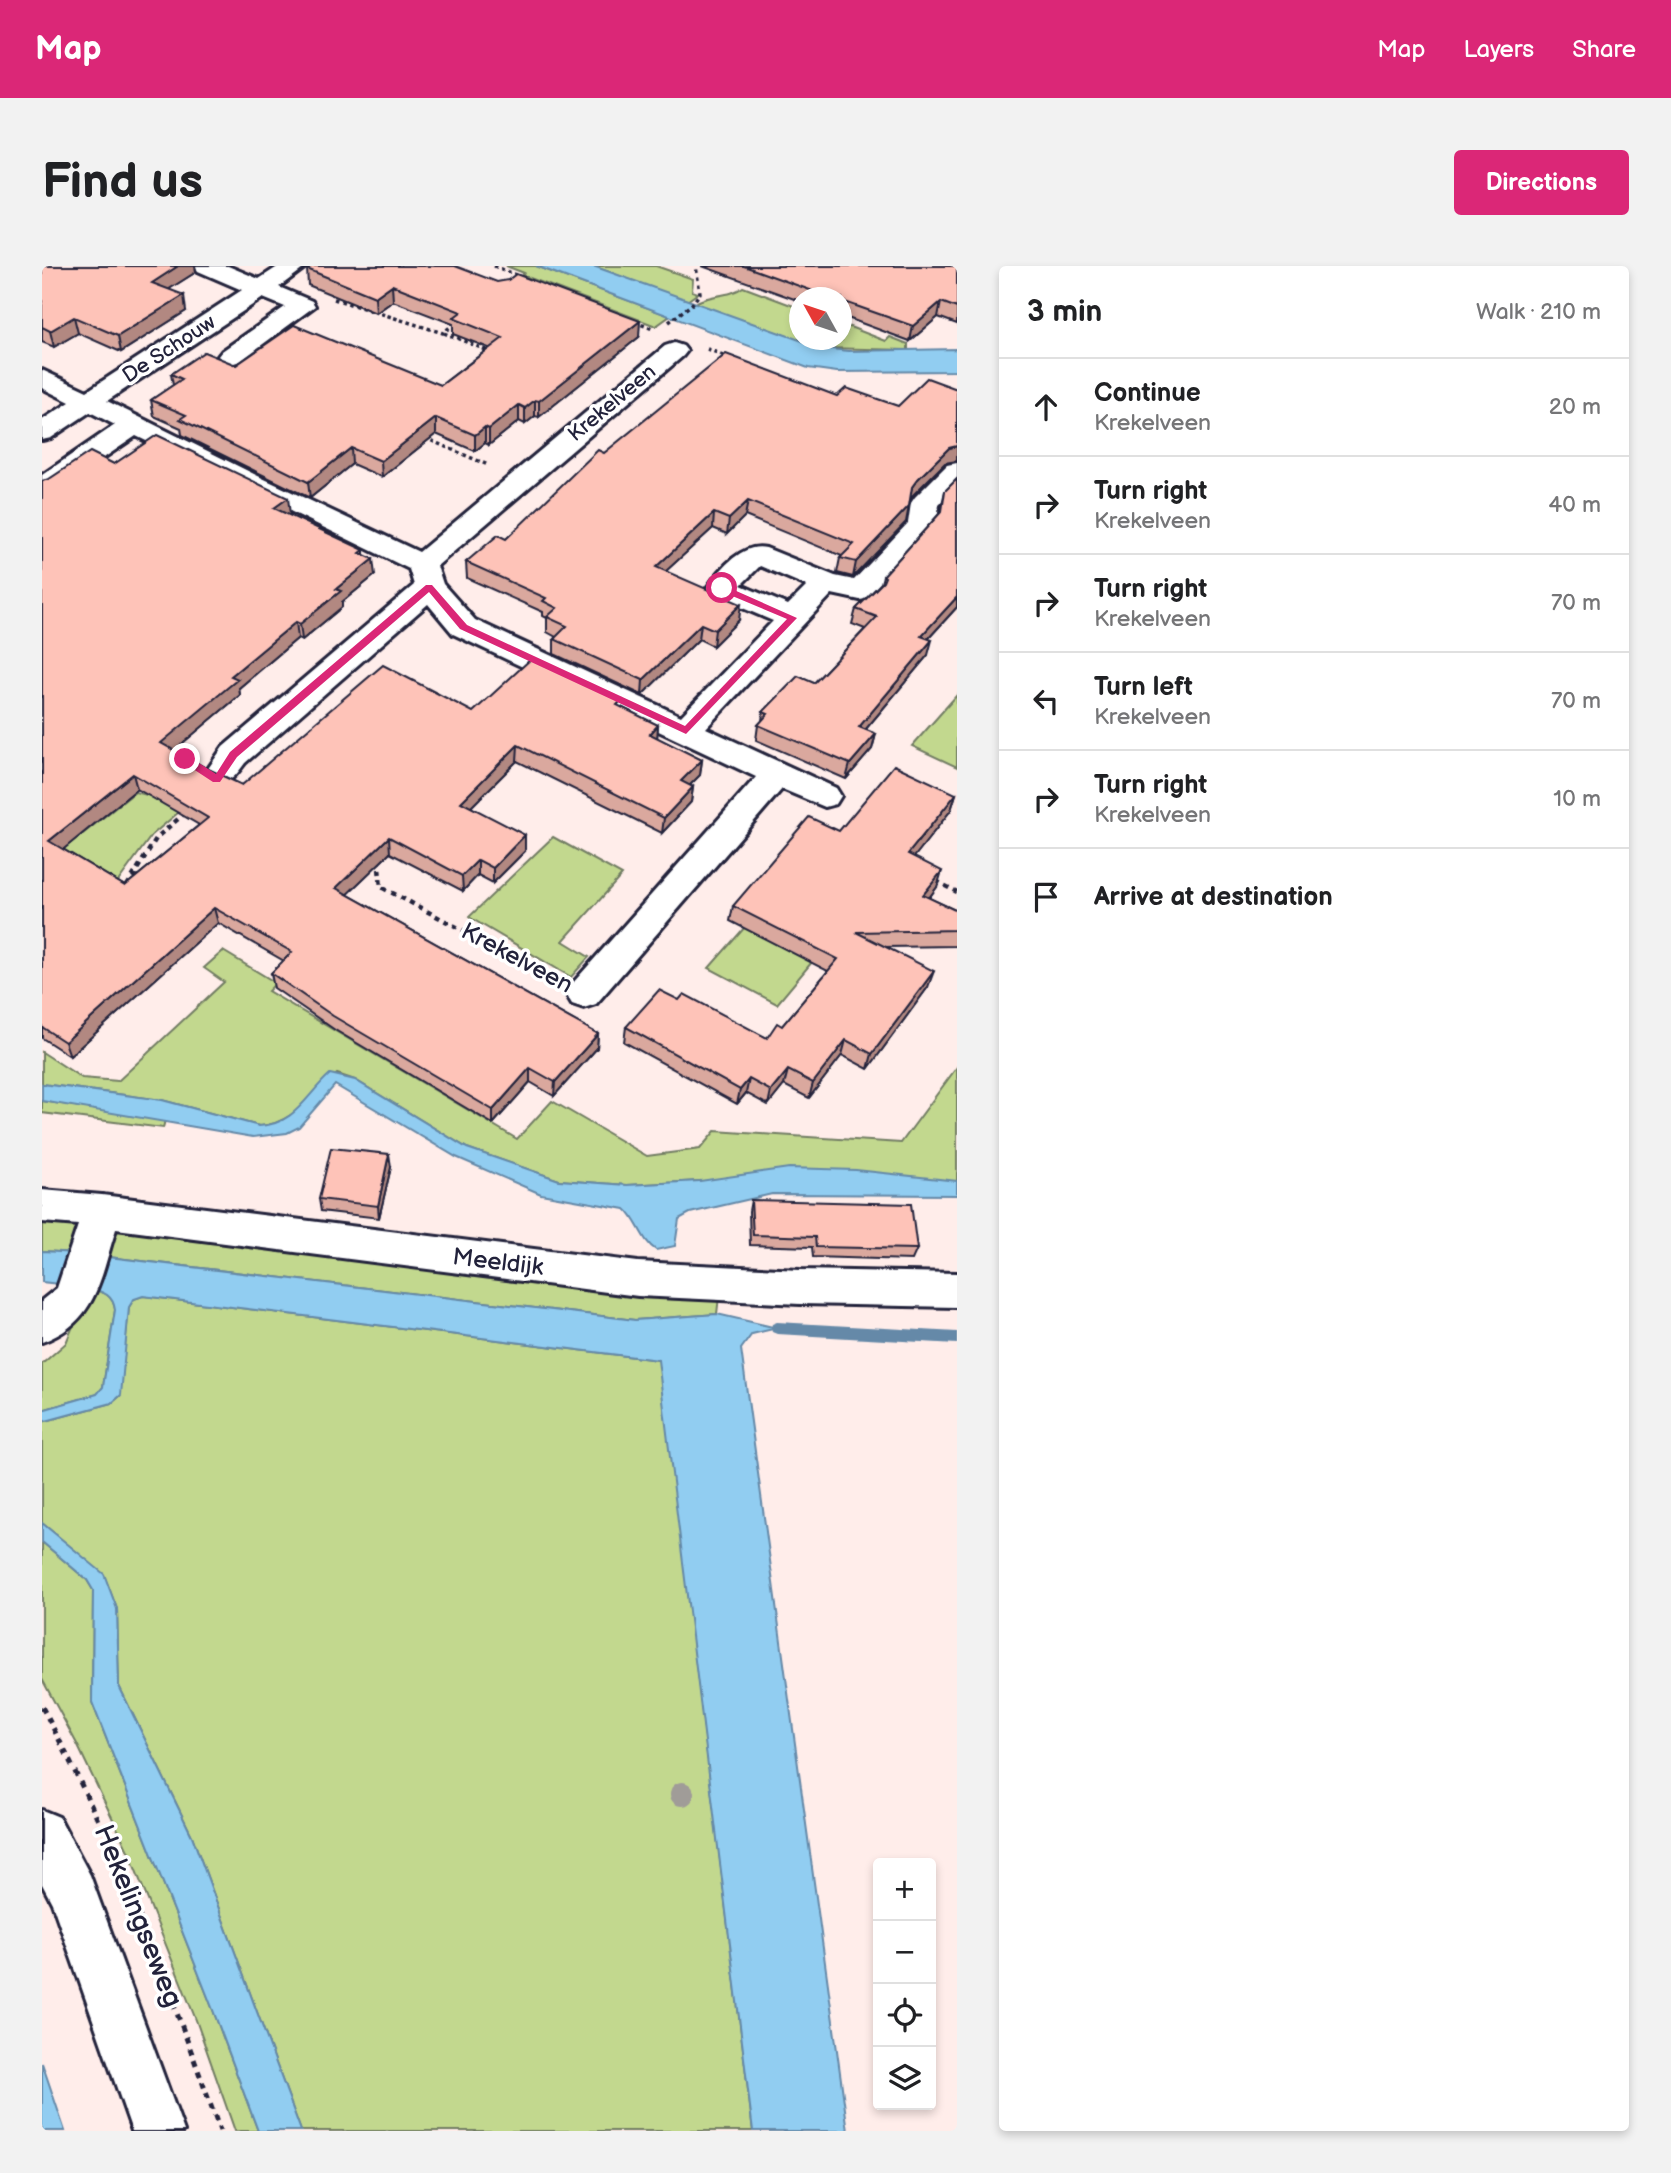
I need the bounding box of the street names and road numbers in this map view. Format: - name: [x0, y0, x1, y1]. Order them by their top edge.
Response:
- street label: De Schouw: [118, 310, 220, 388]
- street label: Krekelveen: [563, 359, 661, 447]
- street label: Krekelveen: [456, 917, 578, 999]
- street label: Meeldijk: [451, 1242, 545, 1282]
- street label: Hekelingseweg: [86, 1820, 190, 2012]

